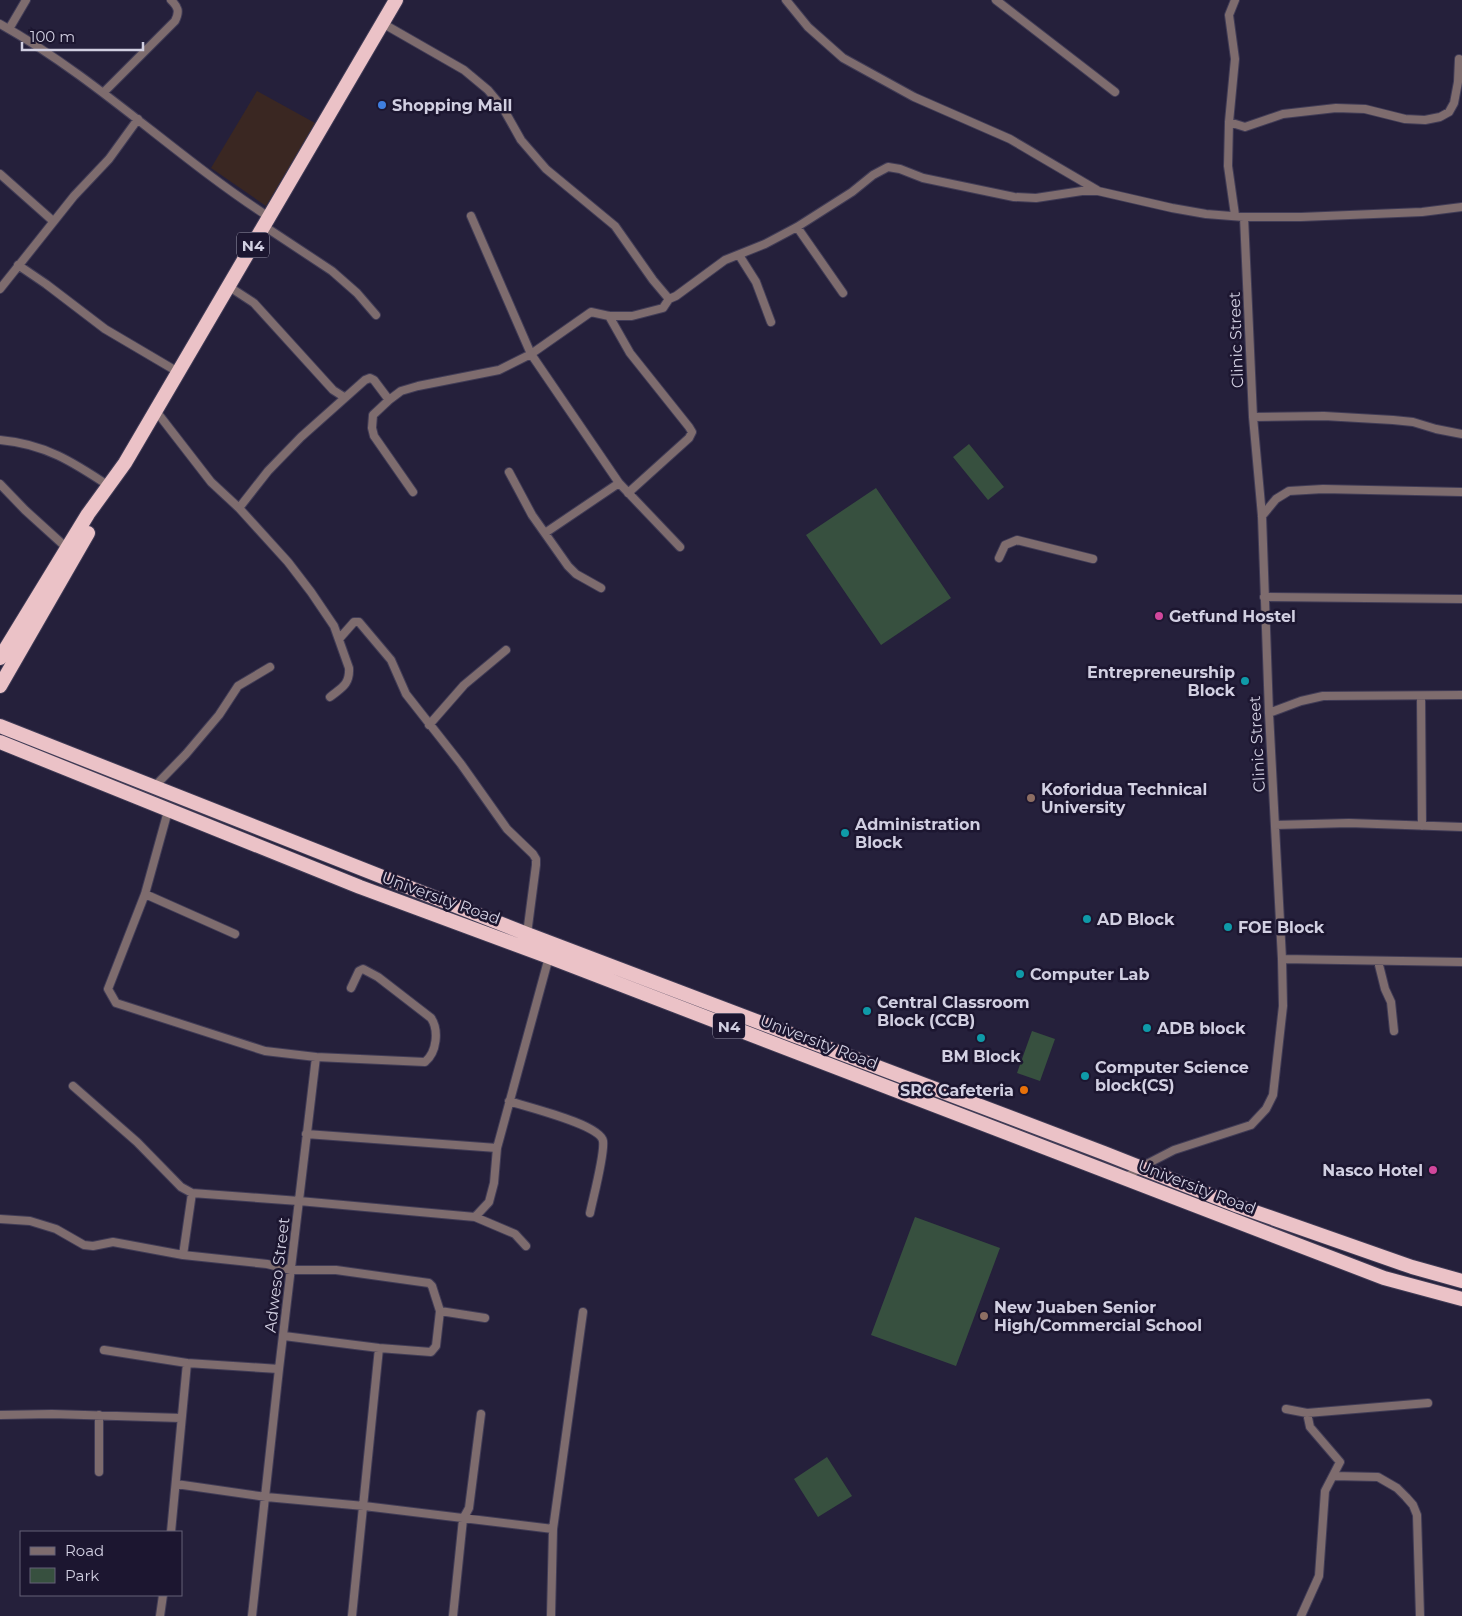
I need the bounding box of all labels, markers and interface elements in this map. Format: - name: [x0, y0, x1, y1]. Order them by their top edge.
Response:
- scale bar: [22, 20, 144, 52]
- text: 100 m: [30, 27, 75, 46]
- place label: Shopping Mall: [392, 96, 512, 115]
- marker: Shopping Mall: [376, 99, 388, 111]
- road number: N4: [237, 232, 269, 258]
- street label: Clinic Street: [1225, 291, 1247, 389]
- place label: Getfund Hostel: [1169, 607, 1296, 626]
- marker: Getfund Hostel: [1153, 610, 1165, 622]
- place label: Entrepreneurship Block: [1087, 663, 1236, 700]
- marker: Entrepreneurship Block: [1239, 675, 1251, 687]
- street label: Clinic Street: [1245, 695, 1269, 793]
- place label: Koforidua Technical University: [1041, 780, 1207, 817]
- marker: Koforidua Technical University: [1025, 792, 1037, 804]
- place label: Administration Block: [854, 815, 981, 852]
- marker: Administration Block: [839, 827, 851, 839]
- street label: University Road: [379, 868, 503, 928]
- place label: AD Block: [1096, 910, 1175, 929]
- marker: AD Block: [1081, 913, 1093, 925]
- place label: FOE Block: [1238, 918, 1325, 937]
- marker: FOE Block: [1222, 921, 1234, 933]
- place label: Computer Lab: [1030, 965, 1149, 984]
- marker: Computer Lab: [1014, 968, 1026, 980]
- place label: Central Classroom Block (CCB): [877, 993, 1030, 1030]
- marker: Central Classroom Block (CCB): [861, 1005, 873, 1017]
- street label: University Road: [757, 1011, 881, 1073]
- road number: N4: [713, 1014, 745, 1038]
- place label: ADB block: [1156, 1019, 1246, 1038]
- marker: ADB block: [1141, 1022, 1153, 1034]
- marker: BM Block: [975, 1032, 987, 1044]
- place label: BM Block: [941, 1047, 1021, 1066]
- place label: Computer Science block(CS): [1095, 1058, 1249, 1095]
- marker: Computer Science block(CS): [1079, 1070, 1091, 1082]
- place label: SRC Cafeteria: [900, 1081, 1014, 1100]
- marker: SRC Cafeteria: [1018, 1084, 1030, 1096]
- street label: University Road: [1135, 1156, 1259, 1218]
- place label: Nasco Hotel: [1322, 1161, 1423, 1180]
- marker: Nasco Hotel: [1427, 1164, 1439, 1176]
- street label: Adweso Street: [260, 1216, 294, 1334]
- place label: New Juaben Senior High/Commercial School: [994, 1298, 1202, 1335]
- marker: New Juaben Senior High/Commercial School: [978, 1310, 990, 1322]
- legend: [20, 1531, 182, 1596]
- text: Road: [65, 1541, 104, 1560]
- text: Park: [65, 1566, 99, 1585]

